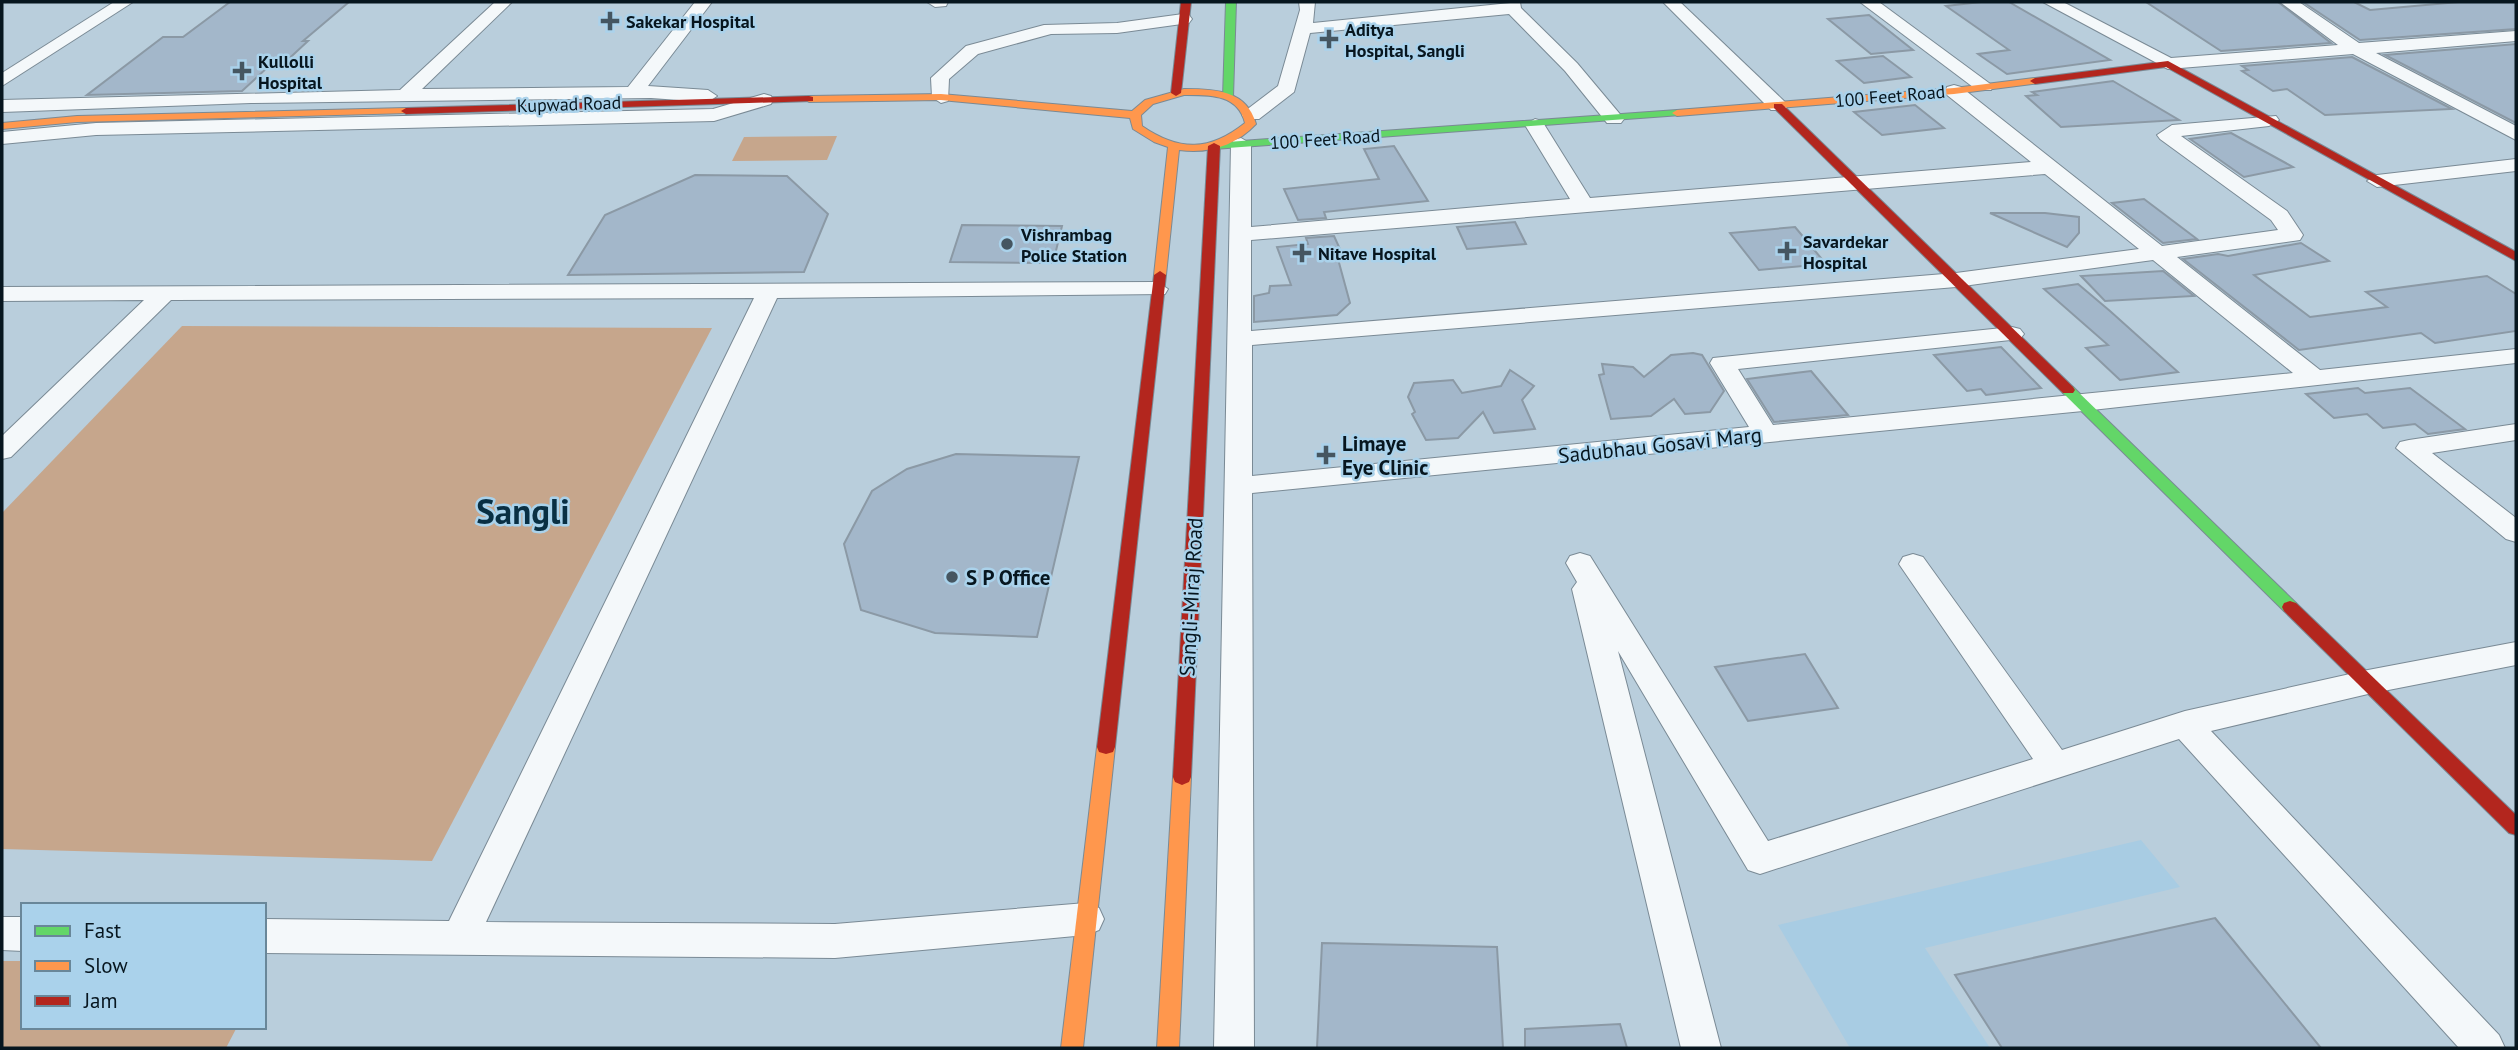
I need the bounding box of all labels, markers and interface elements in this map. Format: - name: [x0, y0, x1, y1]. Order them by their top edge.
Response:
- place label: Sakekar Hospital: [626, 10, 756, 33]
- marker: Sakekar Hospital: [600, 11, 620, 31]
- place label: Aditya Hospital, Sangli: [1345, 18, 1465, 62]
- marker: Aditya Hospital, Sangli: [1319, 29, 1339, 49]
- place label: Kullolli Hospital: [258, 50, 323, 94]
- marker: Kullolli Hospital: [232, 61, 252, 81]
- street label: 100 Feet Road: [1834, 80, 1946, 112]
- street label: Kupwad Road: [516, 91, 622, 117]
- street label: 100 Feet Road: [1269, 124, 1381, 154]
- place label: Vishrambag Police Station: [1020, 223, 1127, 267]
- place label: Savardekar Hospital: [1803, 230, 1889, 274]
- marker: Vishrambag Police Station: [999, 236, 1015, 252]
- marker: Savardekar Hospital: [1777, 241, 1797, 261]
- place label: Nitave Hospital: [1318, 242, 1437, 265]
- marker: Nitave Hospital: [1292, 243, 1312, 263]
- street label: Sadubhau Gosavi Marg: [1557, 421, 1763, 469]
- place label: Limaye Eye Clinic: [1342, 430, 1428, 481]
- marker: Limaye Eye Clinic: [1316, 445, 1336, 465]
- district label: Sangli: [476, 488, 570, 534]
- street label: Sangli-Miraj Road: [1173, 517, 1209, 677]
- place label: S P Office: [966, 564, 1050, 591]
- marker: S P Office: [944, 569, 960, 585]
- legend: [21, 903, 266, 1029]
- text: Fast: [84, 917, 121, 944]
- text: Slow: [84, 952, 128, 979]
- text: Jam: [83, 987, 118, 1014]

